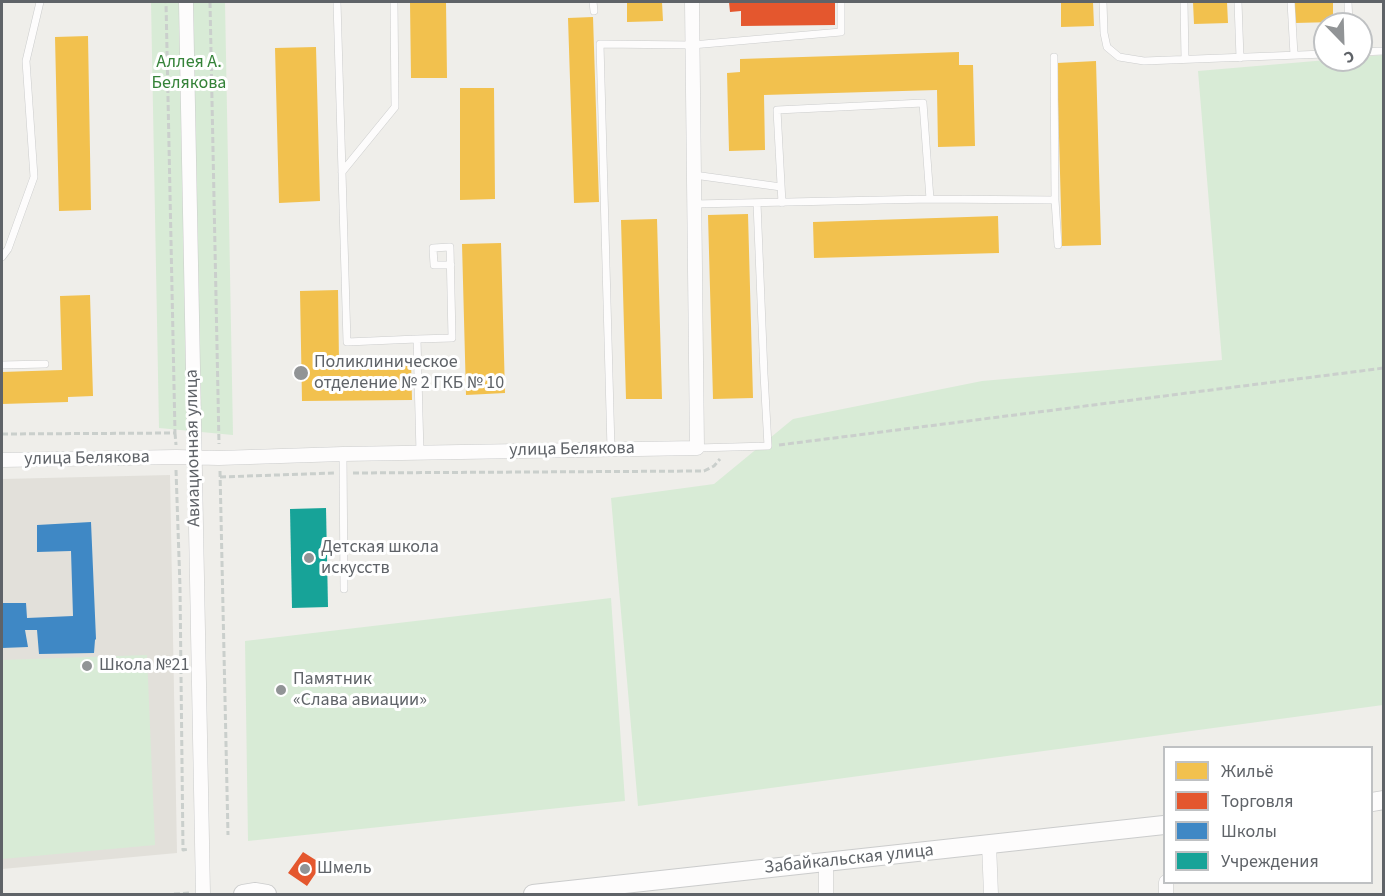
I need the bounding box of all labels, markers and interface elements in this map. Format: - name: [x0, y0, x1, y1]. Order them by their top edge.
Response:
- north arrow: [1313, 12, 1373, 72]
- text: С: [1341, 45, 1358, 69]
- park label: Аллея А. Белякова: [152, 52, 226, 94]
- place label: Поликлиническое отделение № 2 ГКБ № 10: [314, 352, 504, 394]
- marker: Поликлиническое отделение № 2 ГКБ № 10: [292, 364, 310, 382]
- street label: Авиационная улица: [182, 369, 206, 527]
- street label: улица Белякова: [509, 438, 635, 462]
- street label: улица Белякова: [24, 447, 150, 471]
- place label: Детская школа искусств: [321, 537, 439, 580]
- marker: Детская школа искусств: [302, 551, 316, 565]
- place label: Школа №21: [99, 655, 189, 677]
- marker: Школа №21: [80, 659, 94, 673]
- place label: Памятник «Слава авиации»: [293, 669, 427, 712]
- marker: Памятник «Слава авиации»: [274, 683, 288, 697]
- legend: [1163, 746, 1373, 884]
- text: Жильё: [1221, 759, 1273, 784]
- text: Торговля: [1221, 789, 1294, 814]
- text: Школы: [1221, 819, 1277, 844]
- street label: Забайкальская улица: [763, 840, 935, 880]
- text: Учреждения: [1221, 849, 1319, 874]
- place label: Шмель: [317, 858, 372, 880]
- marker: Шмель: [298, 862, 312, 876]

